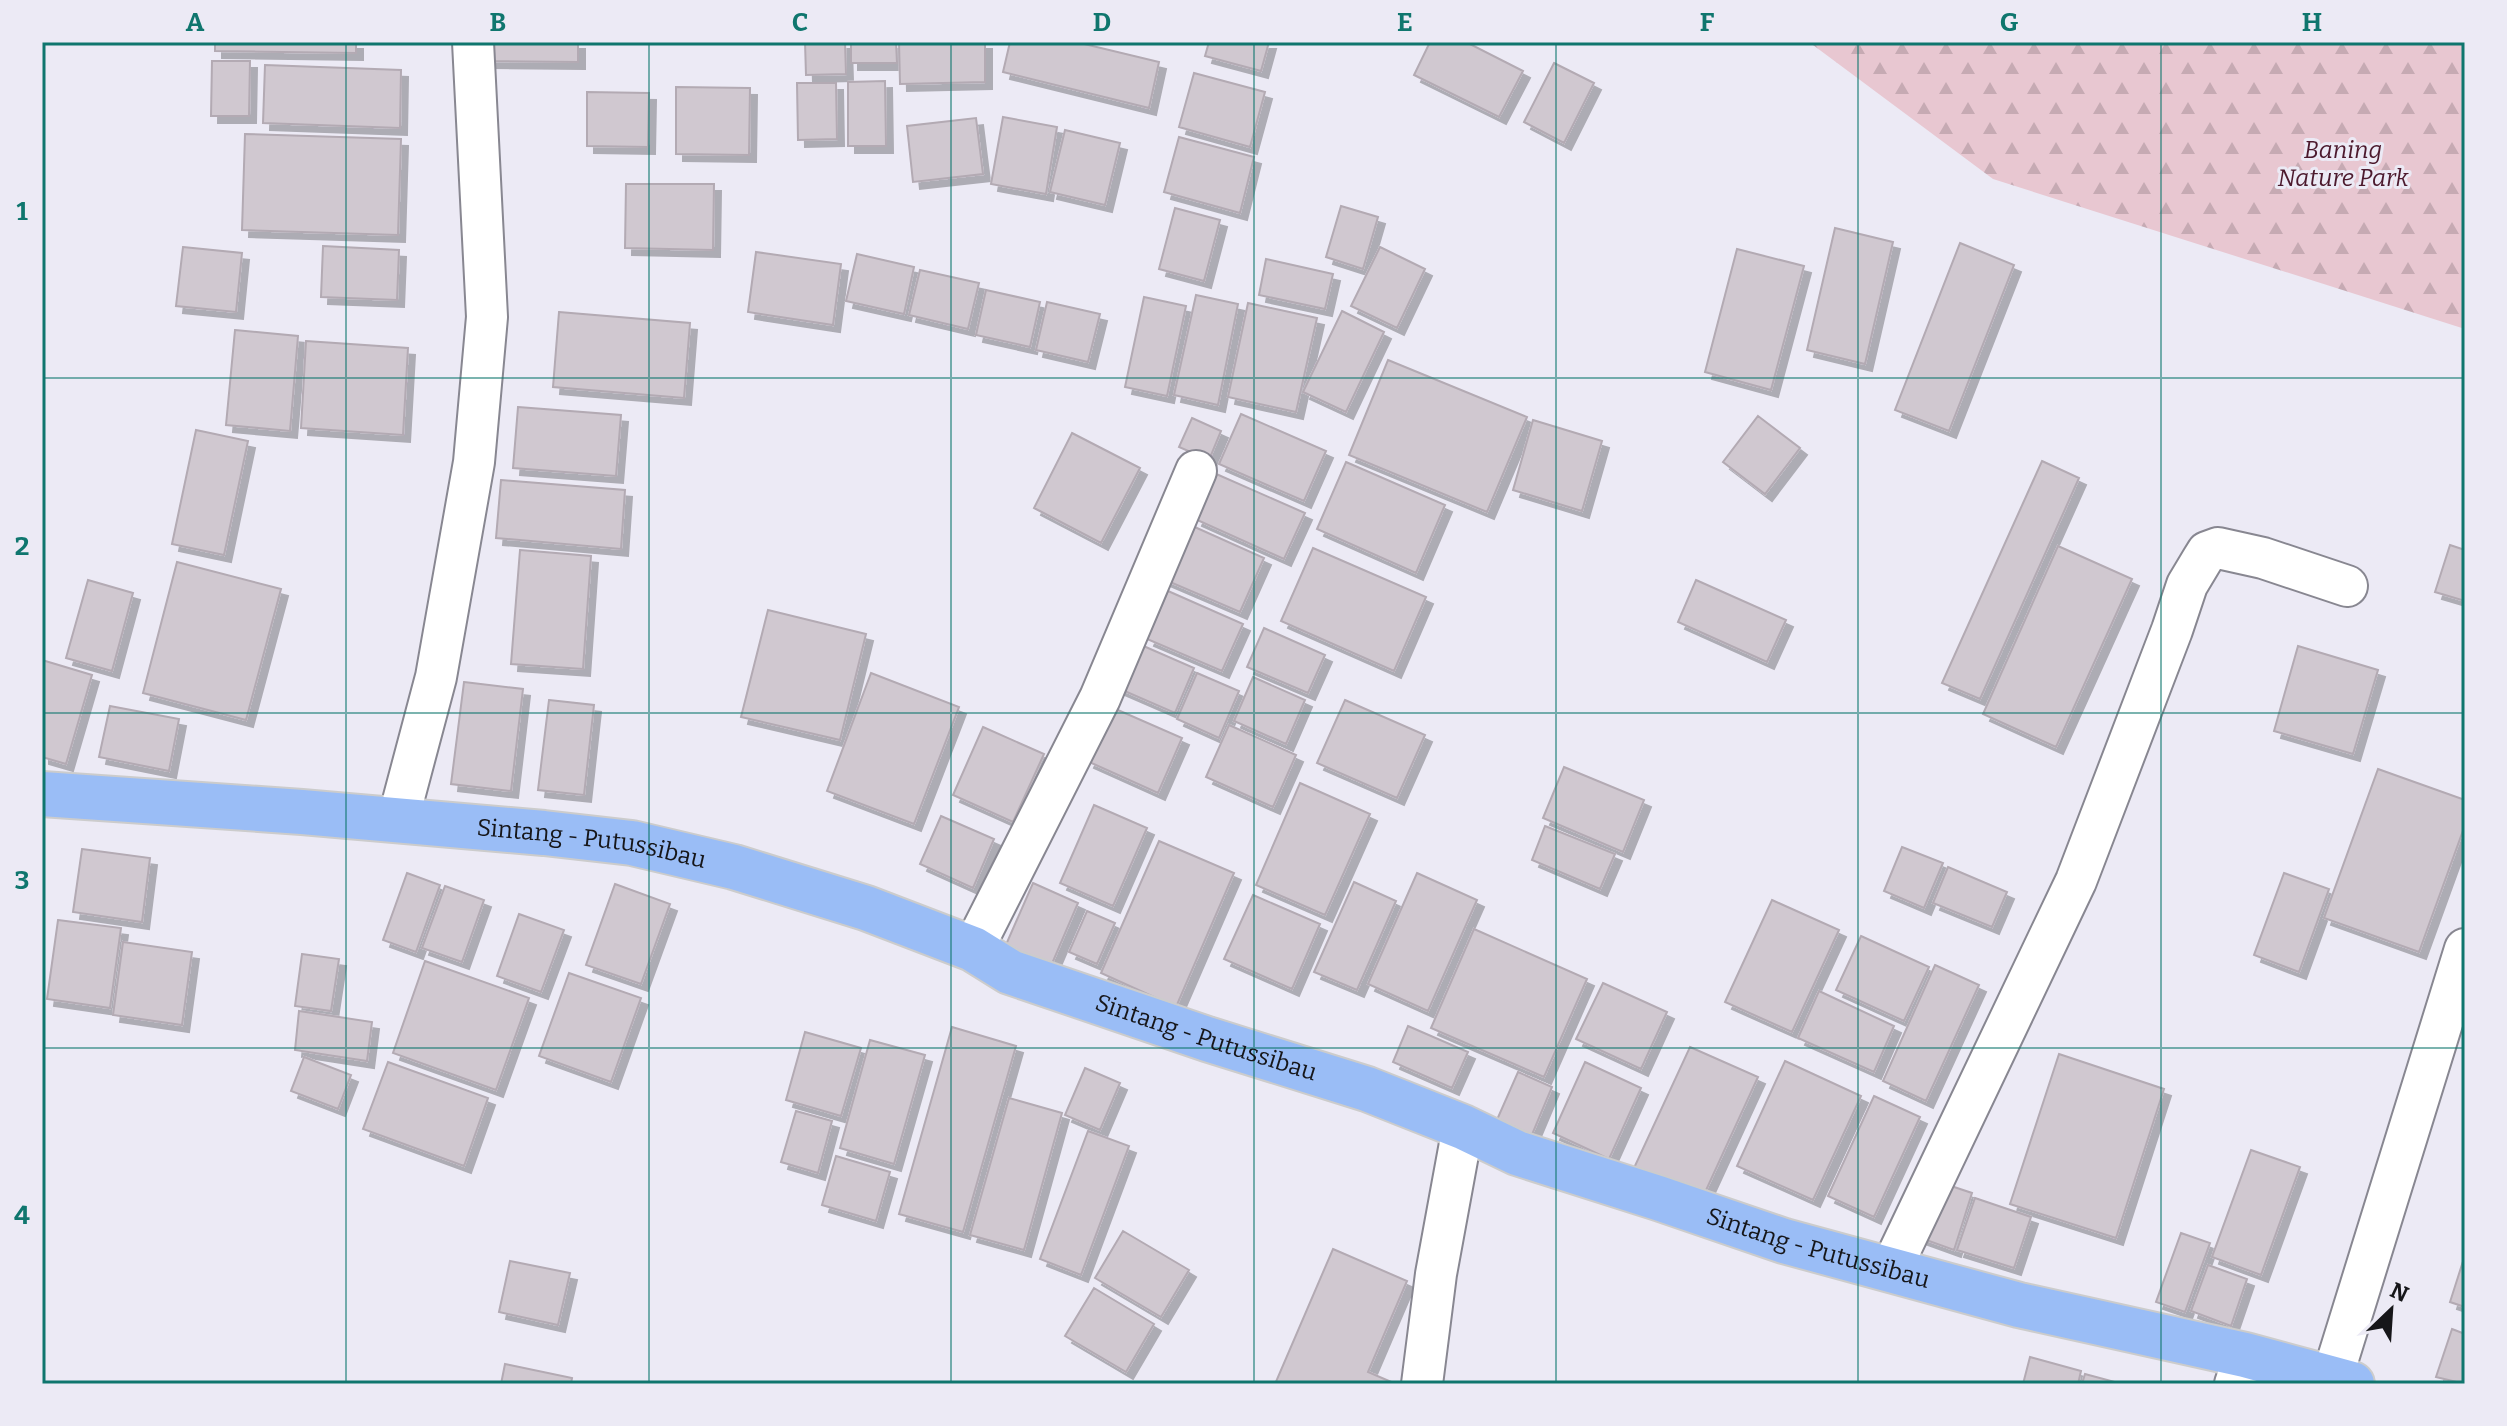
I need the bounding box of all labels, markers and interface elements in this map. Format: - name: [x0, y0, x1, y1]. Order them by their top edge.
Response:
- text: A: [186, 7, 205, 38]
- text: B: [490, 7, 506, 38]
- text: C: [792, 7, 808, 38]
- text: D: [1093, 7, 1111, 38]
- text: E: [1397, 7, 1413, 38]
- text: F: [1700, 7, 1715, 38]
- text: G: [2000, 7, 2019, 38]
- text: H: [2302, 7, 2322, 38]
- park label: Baning Nature Park: [2277, 136, 2410, 192]
- text: 1: [16, 196, 28, 227]
- text: 2: [15, 531, 29, 562]
- street label: Sintang - Putussibau: [476, 813, 709, 874]
- text: 3: [15, 865, 29, 896]
- street label: Sintang - Putussibau: [1092, 988, 1320, 1087]
- text: 4: [14, 1200, 30, 1231]
- street label: Sintang - Putussibau: [1703, 1202, 1933, 1294]
- north arrow: [2351, 1270, 2431, 1350]
- text: N: [2386, 1277, 2413, 1308]

